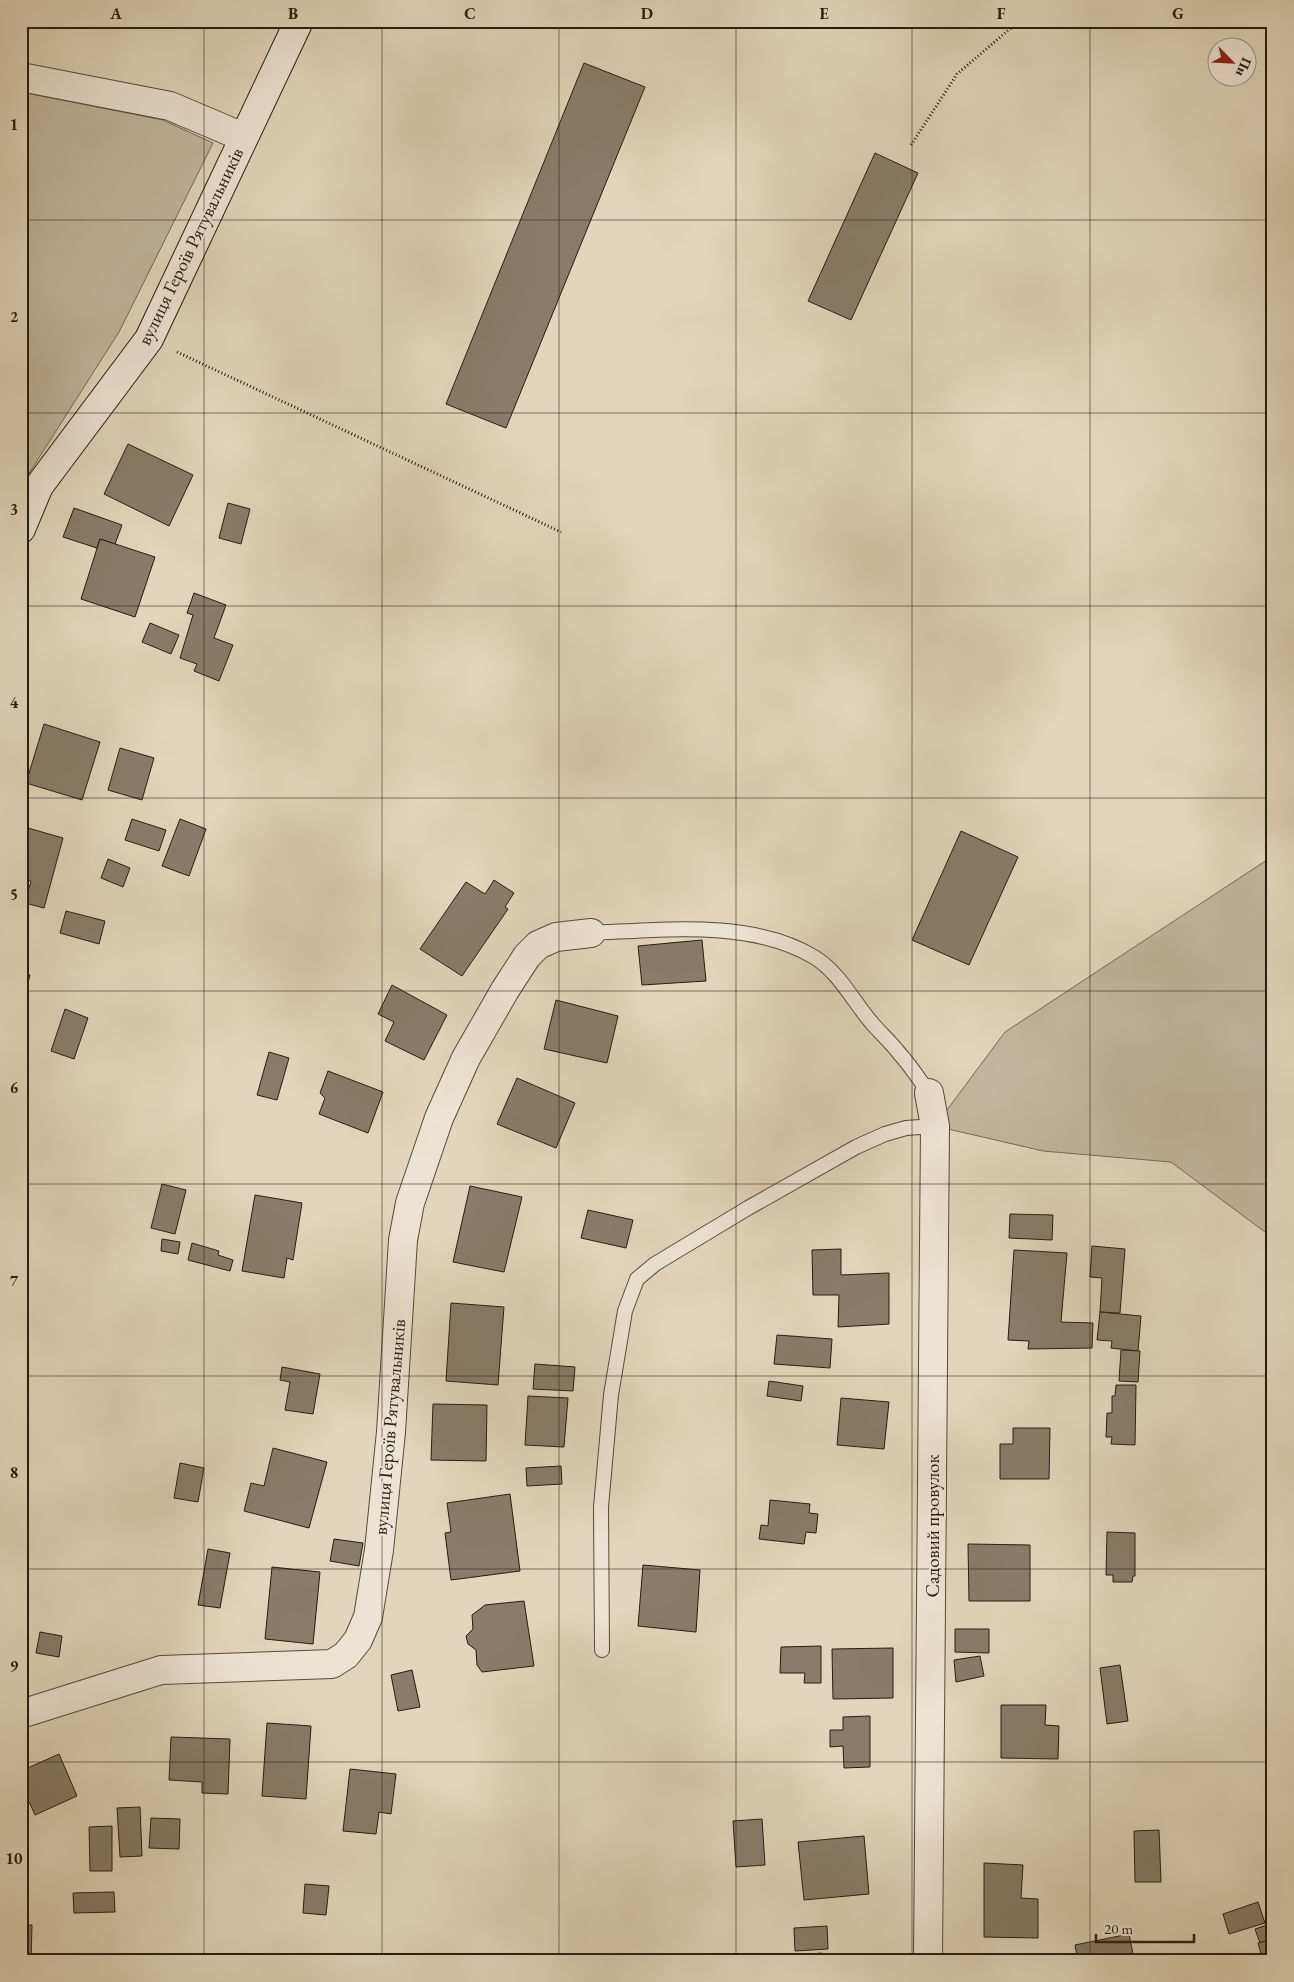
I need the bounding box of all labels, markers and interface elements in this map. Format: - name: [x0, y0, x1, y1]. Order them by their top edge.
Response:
- text: A: [109, 3, 122, 24]
- text: B: [288, 3, 298, 24]
- text: C: [464, 3, 476, 24]
- text: D: [641, 3, 653, 24]
- text: E: [819, 3, 829, 24]
- text: F: [997, 3, 1006, 24]
- text: G: [1172, 3, 1184, 24]
- north arrow: [1206, 38, 1256, 88]
- text: Пн: [1232, 55, 1256, 80]
- text: 1: [10, 114, 18, 135]
- street label: вулиця Героїв Рятувальників: [132, 143, 249, 349]
- text: 2: [10, 306, 19, 327]
- text: 3: [10, 499, 18, 520]
- text: 4: [10, 692, 19, 713]
- text: 5: [10, 884, 18, 905]
- text: 6: [10, 1077, 19, 1098]
- text: 7: [10, 1270, 19, 1291]
- street label: вулиця Героїв Рятувальників: [368, 1318, 411, 1536]
- street label: Садовий провулок: [920, 1454, 945, 1598]
- text: 8: [10, 1462, 18, 1483]
- text: 9: [10, 1655, 19, 1676]
- text: 10: [6, 1848, 23, 1869]
- scale bar: [1096, 1912, 1194, 1944]
- text: 20 m: [1104, 1919, 1133, 1938]

